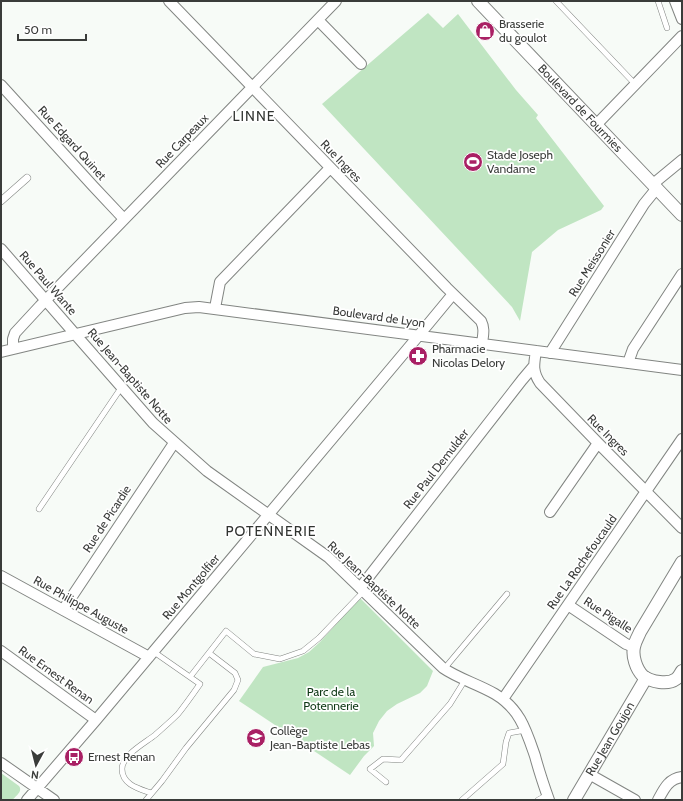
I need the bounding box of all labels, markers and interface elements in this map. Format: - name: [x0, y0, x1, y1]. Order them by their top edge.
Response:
- scale bar: [18, 16, 86, 42]
- place label: Brasserie du goulot: [499, 16, 547, 45]
- shop icon: Brasserie du goulot: [474, 20, 496, 42]
- text: 50 m: [24, 22, 52, 37]
- street label: Boulevard de Fourmies: [535, 61, 626, 155]
- street label: Rue Edgard Quinet: [35, 102, 110, 183]
- district label: LINNE: [232, 107, 276, 125]
- street label: Rue Carpeaux: [152, 110, 211, 171]
- street label: Rue Ingres: [318, 137, 365, 185]
- place label: Stade Joseph Vandame: [487, 147, 553, 176]
- sports icon: Stade Joseph Vandame: [462, 151, 484, 173]
- street label: Rue Meissonier: [565, 226, 618, 299]
- street label: Rue Paul Wante: [17, 248, 80, 318]
- street label: Boulevard de Lyon: [332, 303, 427, 330]
- street label: Rue Jean-Baptiste Notte: [85, 325, 176, 427]
- place label: Pharmacie Nicolas Delory: [432, 341, 505, 370]
- pharmacy icon: Pharmacie Nicolas Delory: [407, 345, 429, 367]
- street label: Rue Ingres: [584, 411, 632, 459]
- street label: Rue Paul Demulder: [400, 426, 472, 512]
- street label: Rue de Picardie: [79, 482, 134, 555]
- street label: Rue La Rochefoucauld: [543, 512, 620, 612]
- district label: POTENNERIE: [226, 522, 316, 540]
- street label: Rue Jean-Baptiste Notte: [325, 538, 424, 632]
- street label: Rue Montgolfier: [159, 551, 223, 623]
- street label: Rue Philippe Auguste: [31, 572, 131, 637]
- street label: Rue Pigalle: [581, 593, 635, 636]
- street label: Rue Ernest Renan: [16, 642, 97, 707]
- park label: Parc de la Potennerie: [303, 684, 359, 713]
- street label: Rue Jean Goujon: [582, 699, 637, 778]
- place label: Collège Jean-Baptiste Lebas: [269, 723, 370, 752]
- school or university icon: Collège Jean-Baptiste Lebas: [245, 727, 267, 749]
- north arrow: [16, 745, 56, 785]
- bus stop icon: Ernest Renan: [63, 746, 85, 768]
- place label: Ernest Renan: [88, 749, 156, 764]
- text: N: [30, 768, 39, 782]

